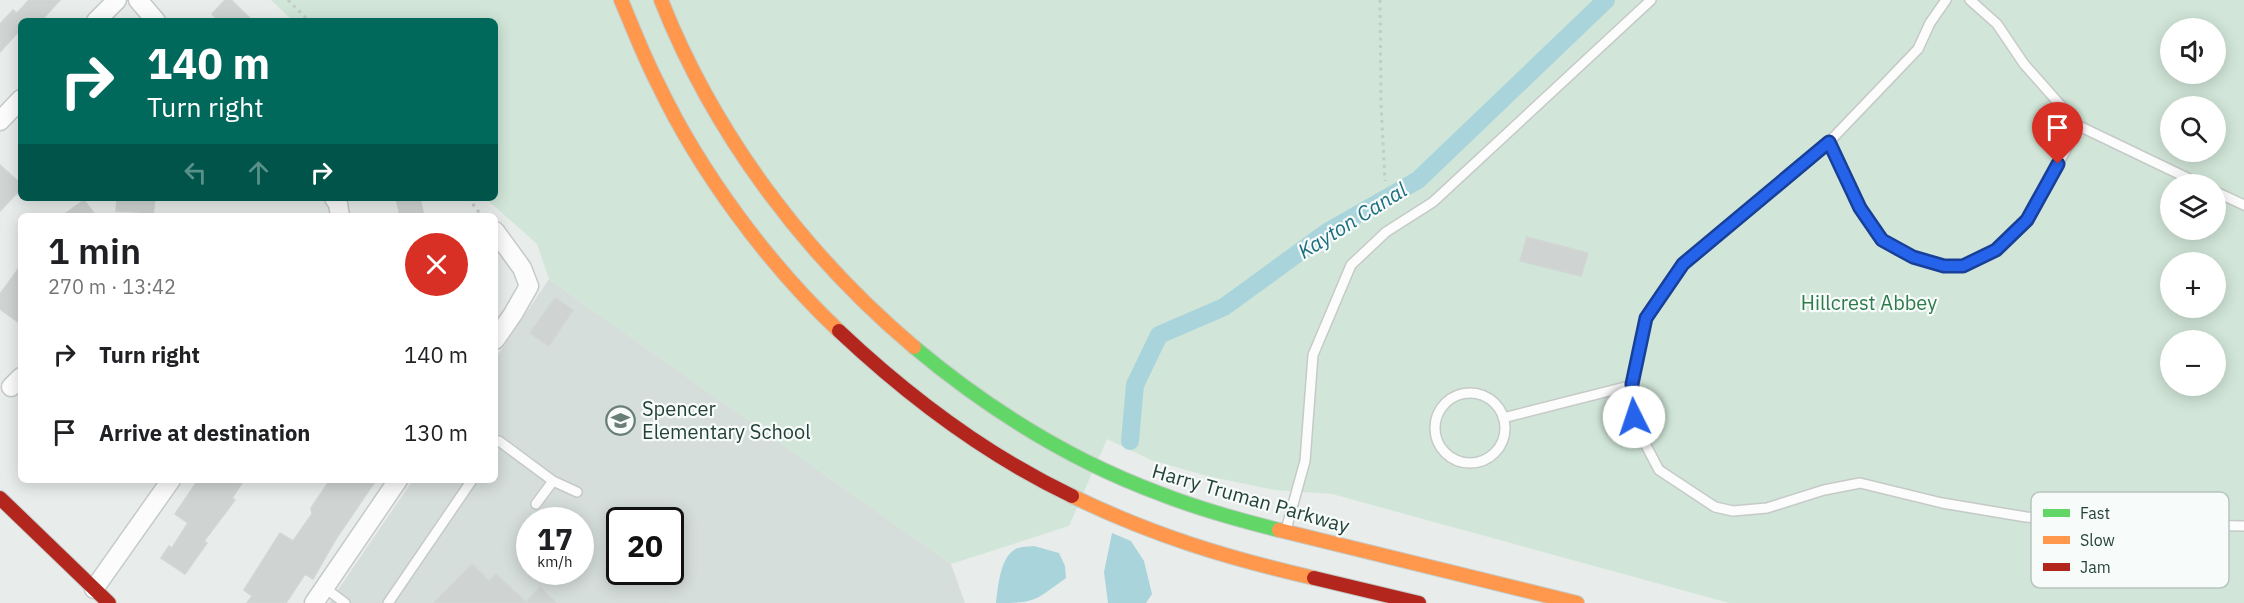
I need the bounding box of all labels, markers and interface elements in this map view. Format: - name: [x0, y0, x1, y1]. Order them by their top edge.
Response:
- map controls: [2160, 18, 2226, 396]
- button: sound: [2160, 18, 2226, 84]
- text: 140 m: [147, 36, 270, 91]
- icon: right: [48, 42, 126, 120]
- text: Turn right: [147, 89, 264, 124]
- button: search: [2160, 96, 2226, 162]
- pin: [2032, 102, 2083, 164]
- icon: arrive: [2041, 111, 2074, 144]
- icon: left: [179, 156, 212, 189]
- icon: ahead: [242, 156, 275, 189]
- icon: right: [305, 156, 338, 189]
- button: layers: [2160, 174, 2226, 240]
- water label: Kayton Canal: [1292, 175, 1412, 265]
- text: 1 min: [48, 227, 141, 274]
- button: close: [405, 233, 468, 296]
- button: +: [2160, 252, 2226, 318]
- text: 270 m · 13:42: [48, 273, 176, 300]
- park label: Hillcrest Abbey: [1801, 289, 1937, 316]
- button: −: [2160, 330, 2226, 396]
- icon: right: [48, 338, 81, 371]
- text: Turn right: [99, 340, 200, 369]
- text: 140 m: [404, 340, 468, 369]
- position arrow: [1602, 385, 1666, 449]
- place label: Spencer Elementary School: [642, 395, 811, 445]
- school or university icon: Spencer Elementary School: [605, 404, 637, 436]
- icon: arrive: [48, 416, 81, 449]
- text: Arrive at destination: [99, 418, 310, 447]
- text: 130 m: [404, 418, 468, 447]
- street label: Harry Truman Parkway: [1149, 457, 1353, 539]
- legend: [2031, 492, 2229, 588]
- text: Fast: [2080, 503, 2110, 523]
- speed limit sign: 20: [606, 507, 684, 585]
- text: 17: [537, 519, 573, 558]
- text: Slow: [2080, 530, 2115, 550]
- text: km/h: [537, 552, 573, 571]
- text: Jam: [2080, 557, 2111, 577]

